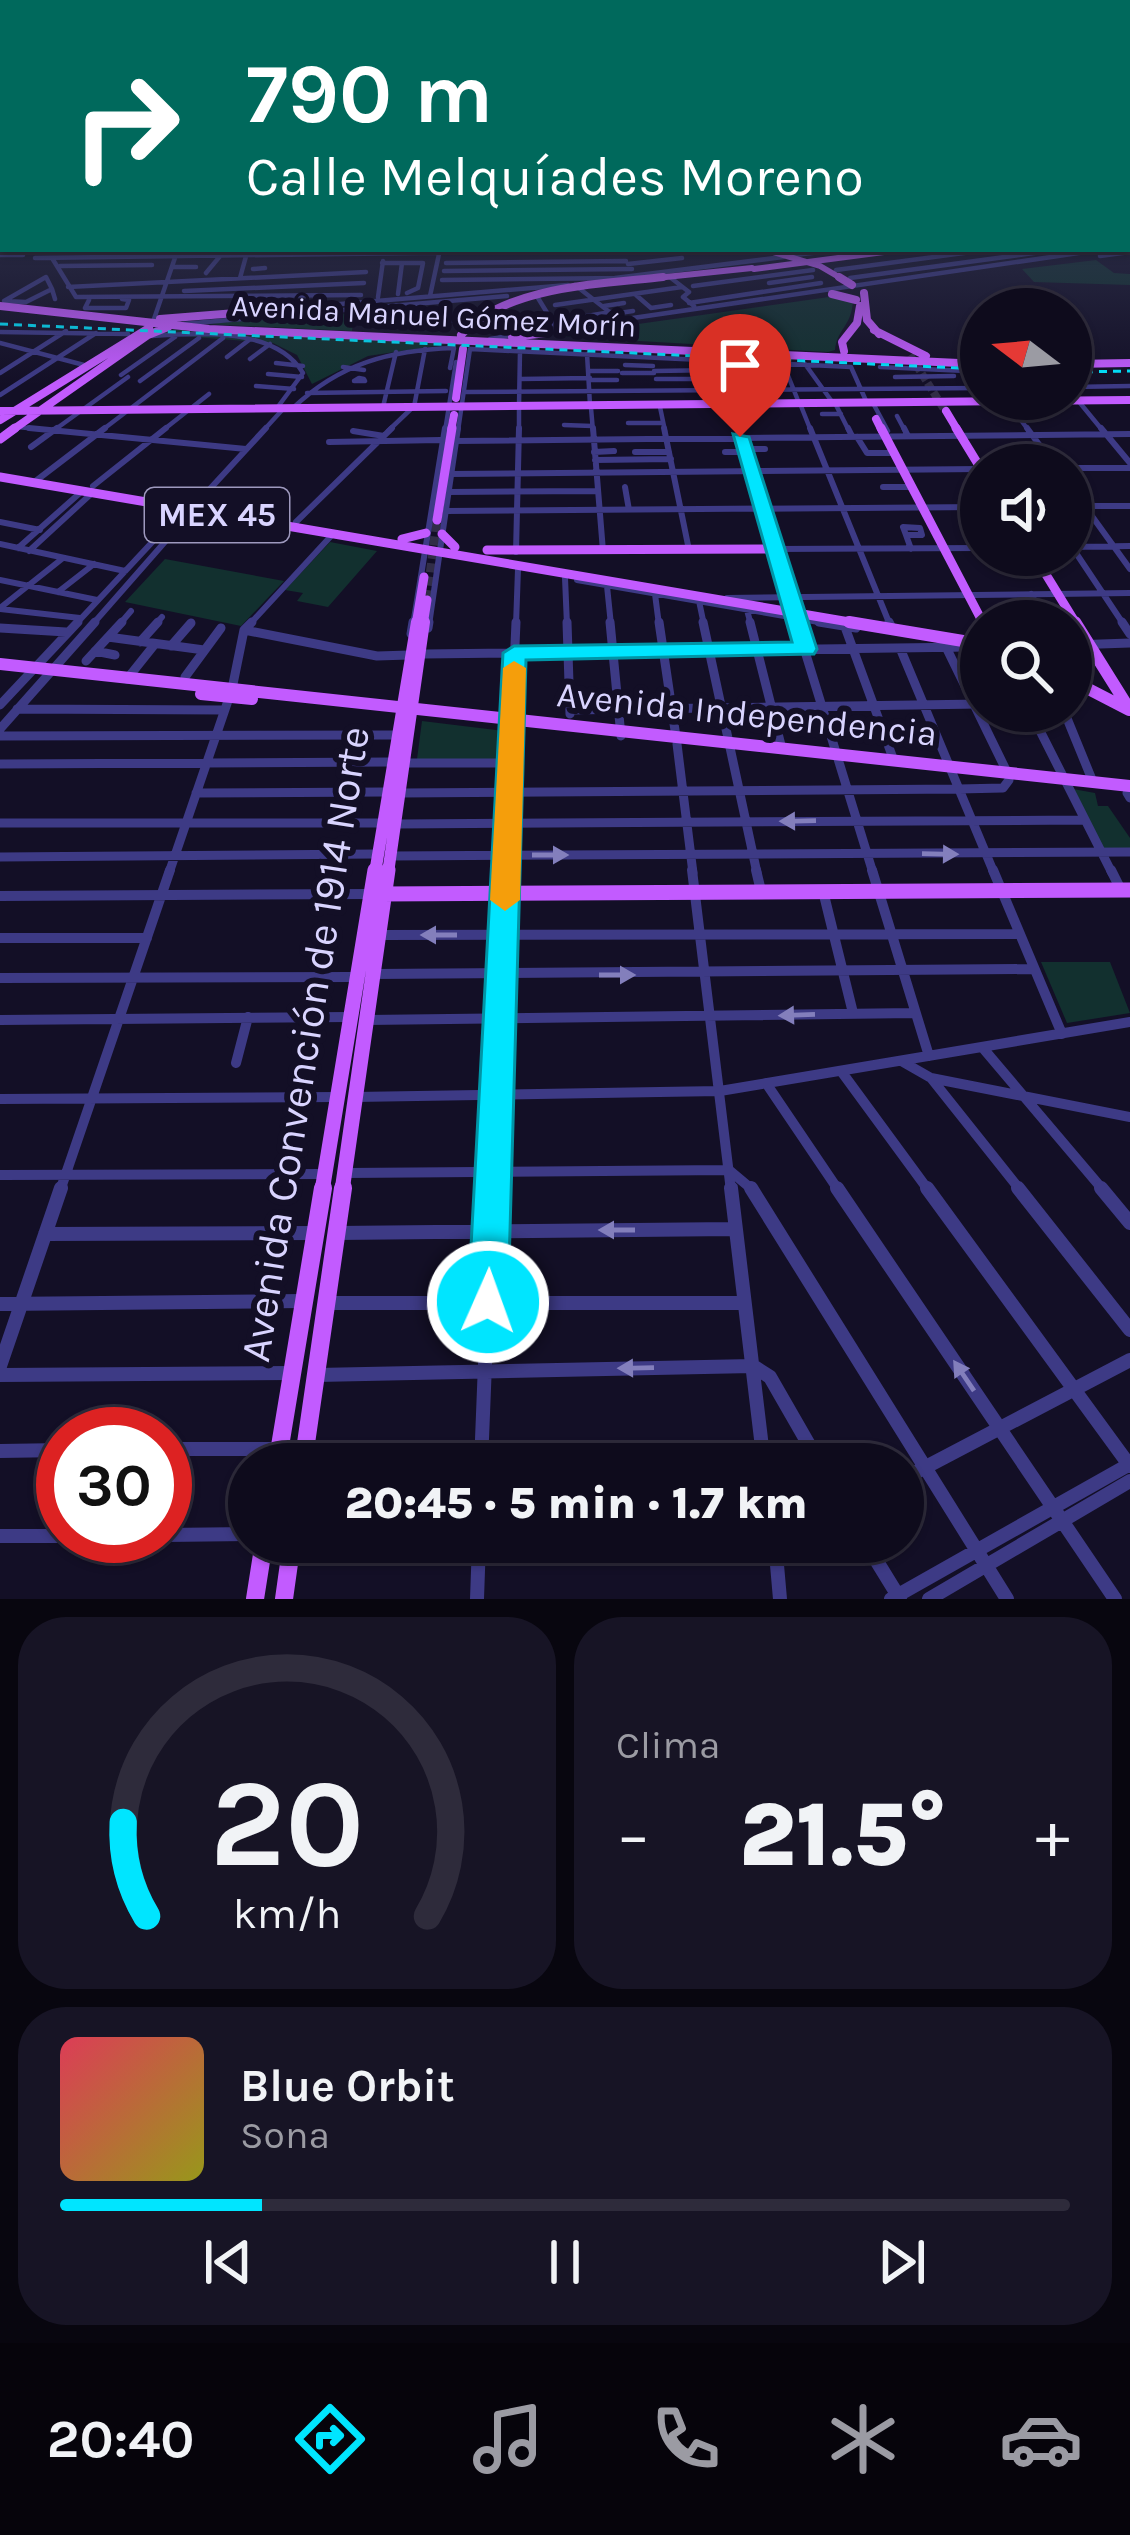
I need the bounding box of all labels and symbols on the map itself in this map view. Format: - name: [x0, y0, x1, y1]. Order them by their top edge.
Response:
- street label: Avenida Manuel Gómez Morín: [231, 287, 637, 345]
- north arrow: [960, 288, 1092, 420]
- pin: [689, 314, 791, 437]
- road number: MEX 45: [145, 488, 289, 542]
- street label: Avenida Independencia: [555, 673, 939, 755]
- street label: Avenida Convención de 1914 Norte: [230, 723, 380, 1365]
- one-way arrow: [778, 812, 816, 831]
- one-way arrow: [922, 844, 960, 864]
- one-way arrow: [532, 845, 570, 865]
- one-way arrow: [419, 925, 457, 945]
- one-way arrow: [599, 965, 637, 985]
- one-way arrow: [777, 1006, 815, 1025]
- one-way arrow: [597, 1220, 635, 1240]
- position arrow: [425, 1239, 551, 1365]
- one-way arrow: [616, 1359, 654, 1378]
- one-way arrow: [953, 1360, 976, 1393]
- speed limit sign: 30: [36, 1407, 192, 1563]

